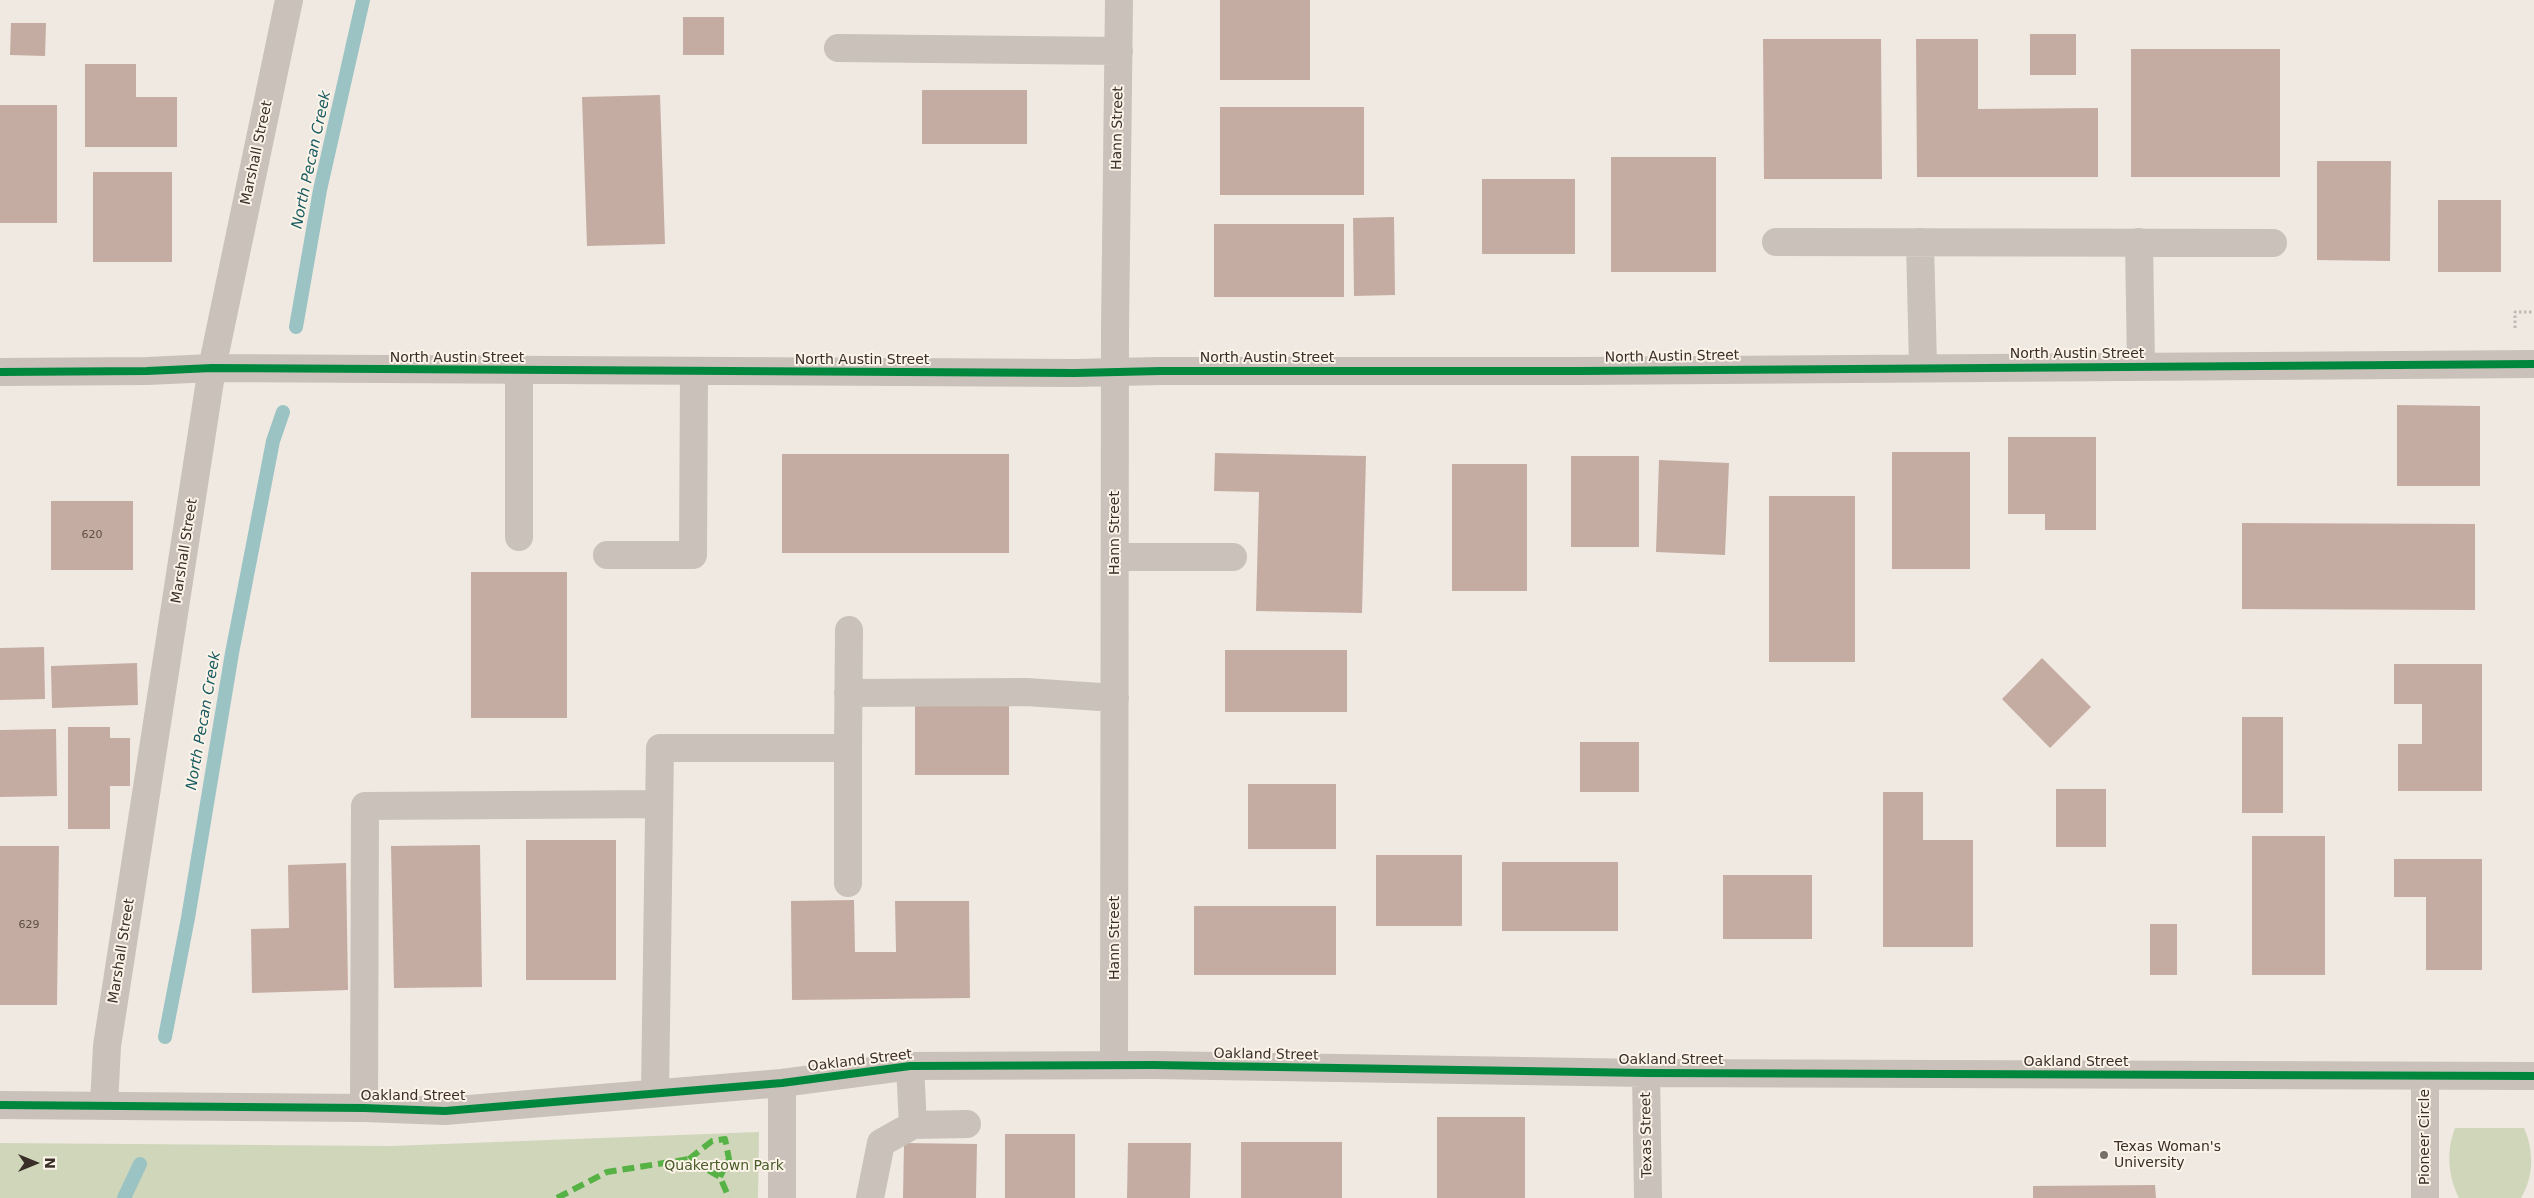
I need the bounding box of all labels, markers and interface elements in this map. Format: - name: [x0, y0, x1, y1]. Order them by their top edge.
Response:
- street label: Hann Street: [1109, 86, 1127, 170]
- water label: North Pecan Creek: [289, 89, 335, 231]
- street label: Marshall Street: [238, 99, 276, 207]
- street label: North Austin Street: [2010, 346, 2144, 362]
- street label: North Austin Street: [1605, 347, 1739, 367]
- street label: North Austin Street: [390, 350, 524, 366]
- street label: North Austin Street: [1200, 350, 1334, 366]
- street label: North Austin Street: [795, 352, 929, 368]
- street label: Hann Street: [1107, 491, 1123, 575]
- street label: Marshall Street: [168, 497, 202, 605]
- house number: 620: [82, 528, 102, 542]
- water label: North Pecan Creek: [183, 650, 225, 792]
- street label: Hann Street: [1107, 896, 1123, 980]
- street label: Marshall Street: [105, 897, 139, 1005]
- house number: 629: [19, 918, 39, 932]
- street label: Oakland Street: [807, 1046, 913, 1076]
- street label: Oakland Street: [1213, 1046, 1319, 1064]
- street label: Oakland Street: [1619, 1052, 1723, 1068]
- street label: Oakland Street: [2024, 1054, 2128, 1070]
- street label: Oakland Street: [361, 1088, 465, 1104]
- street label: Pioneer Circle: [2417, 1089, 2433, 1185]
- street label: Texas Street: [1638, 1092, 1656, 1178]
- north arrow: [10, 1138, 60, 1188]
- place label: Texas Woman's University: [2114, 1139, 2221, 1172]
- marker: Texas Woman's University: [2098, 1149, 2110, 1161]
- text: N: [42, 1157, 58, 1169]
- park label: Quakertown Park: [664, 1158, 784, 1174]

